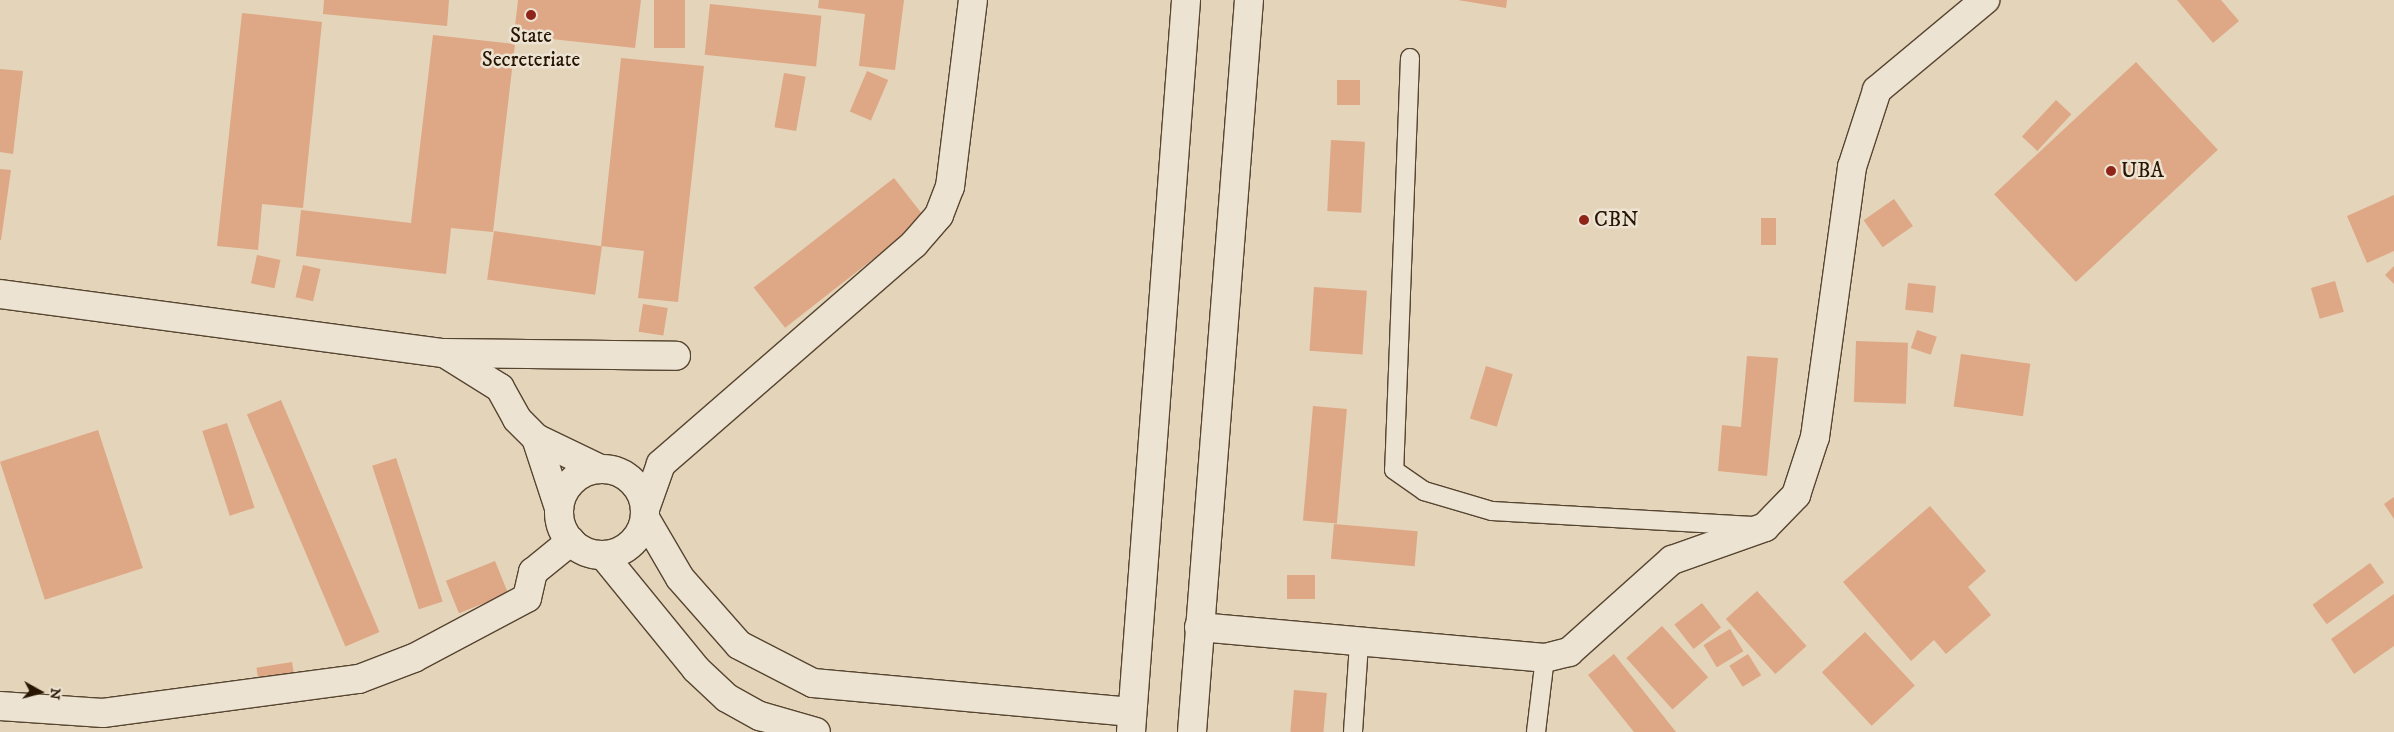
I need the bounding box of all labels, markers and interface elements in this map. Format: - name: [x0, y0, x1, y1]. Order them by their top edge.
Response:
- marker: State Secreteriate: [525, 9, 537, 21]
- place label: State Secreteriate: [482, 23, 580, 73]
- place label: UBA: [2121, 158, 2164, 184]
- marker: UBA: [2105, 165, 2117, 177]
- place label: CBN: [1594, 207, 1638, 233]
- marker: CBN: [1578, 214, 1590, 226]
- north arrow: [15, 667, 65, 717]
- text: N: [45, 687, 65, 701]

